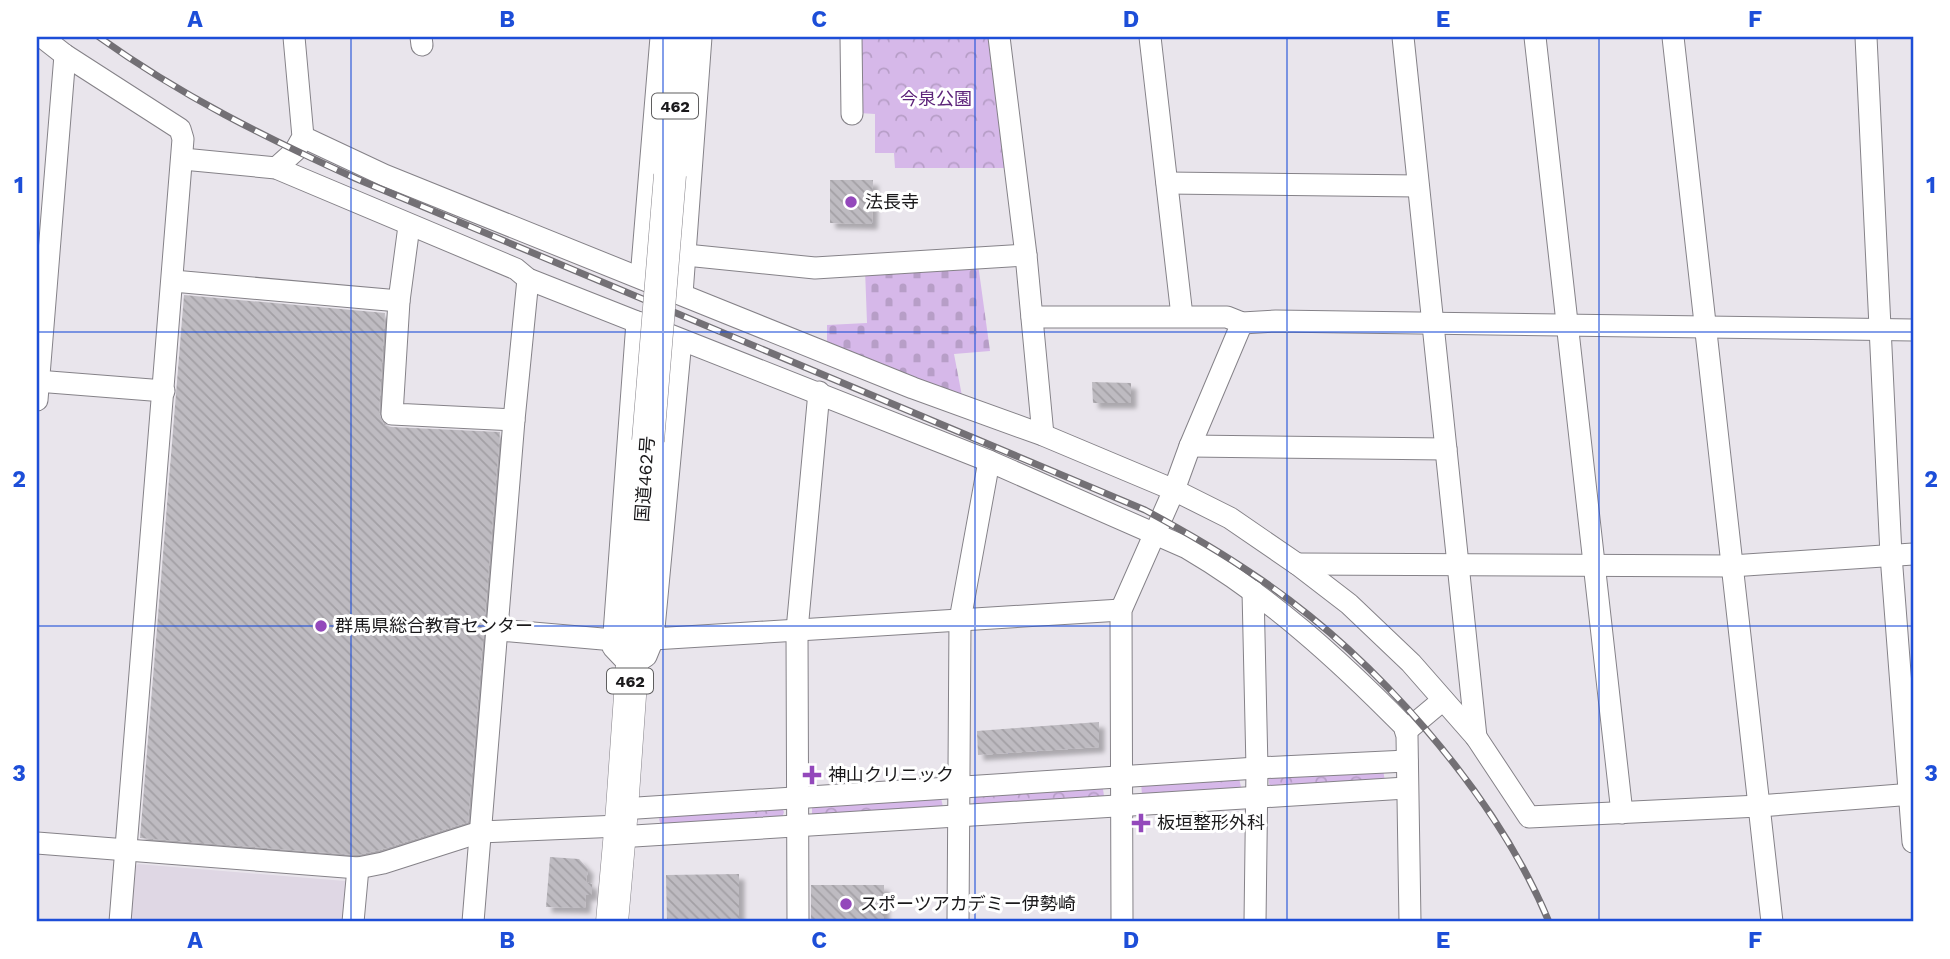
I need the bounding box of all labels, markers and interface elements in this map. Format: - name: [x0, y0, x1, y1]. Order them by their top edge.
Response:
- text: A: [187, 6, 203, 33]
- text: B: [499, 6, 515, 33]
- text: C: [811, 6, 827, 33]
- text: D: [1123, 6, 1139, 33]
- text: E: [1436, 6, 1450, 33]
- text: F: [1748, 6, 1762, 33]
- park label: 今泉公園: [900, 88, 972, 109]
- road number: 462: [652, 94, 698, 118]
- text: 1: [14, 172, 24, 199]
- text: 1: [1926, 172, 1936, 199]
- place label: 法長寺: [865, 191, 919, 212]
- marker: 法長寺: [843, 194, 859, 210]
- street label: 国道462号: [631, 435, 658, 523]
- text: 2: [12, 466, 26, 493]
- text: 2: [1924, 466, 1938, 493]
- place label: 群馬県総合教育センター: [335, 615, 533, 636]
- marker: 群馬県総合教育センター: [313, 618, 329, 634]
- road number: 462: [607, 668, 653, 694]
- text: 3: [12, 760, 26, 787]
- text: 3: [1924, 760, 1938, 787]
- place label: 神山クリニック: [828, 764, 954, 785]
- marker: 神山クリニック: [802, 765, 822, 785]
- place label: 板垣整形外科: [1157, 812, 1265, 833]
- marker: 板垣整形外科: [1131, 813, 1151, 833]
- place label: スポーツアカデミー伊勢崎: [860, 893, 1076, 914]
- marker: スポーツアカデミー伊勢崎: [838, 896, 854, 912]
- text: A: [187, 927, 203, 954]
- text: B: [499, 927, 515, 954]
- text: C: [811, 927, 827, 954]
- text: D: [1123, 927, 1139, 954]
- text: E: [1436, 927, 1450, 954]
- text: F: [1748, 927, 1762, 954]

